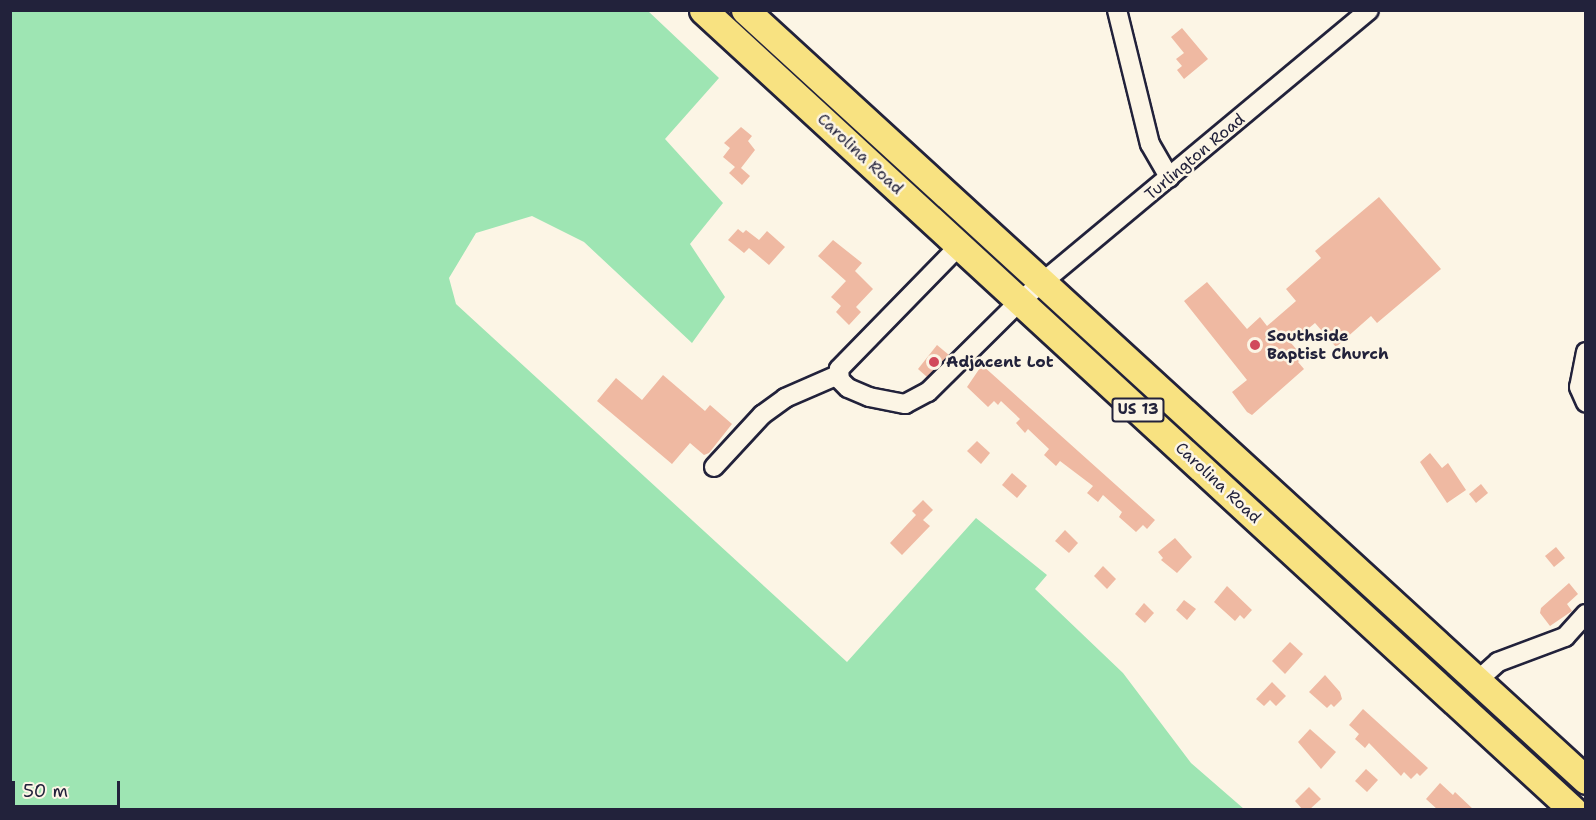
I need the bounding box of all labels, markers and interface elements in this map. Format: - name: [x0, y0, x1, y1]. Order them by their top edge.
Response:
- street label: Carolina Road: [813, 109, 907, 199]
- street label: Turlington Road: [1141, 110, 1249, 204]
- place label: Southside Baptist Church: [1267, 326, 1389, 364]
- marker: Southside Baptist Church: [1248, 338, 1262, 352]
- place label: Adjacent Lot: [946, 352, 1053, 372]
- marker: Adjacent Lot: [927, 355, 941, 369]
- road number: US 13: [1111, 398, 1165, 422]
- street label: Carolina Road: [1171, 438, 1265, 528]
- scale bar: [15, 769, 123, 807]
- text: 50 m: [23, 779, 68, 803]

